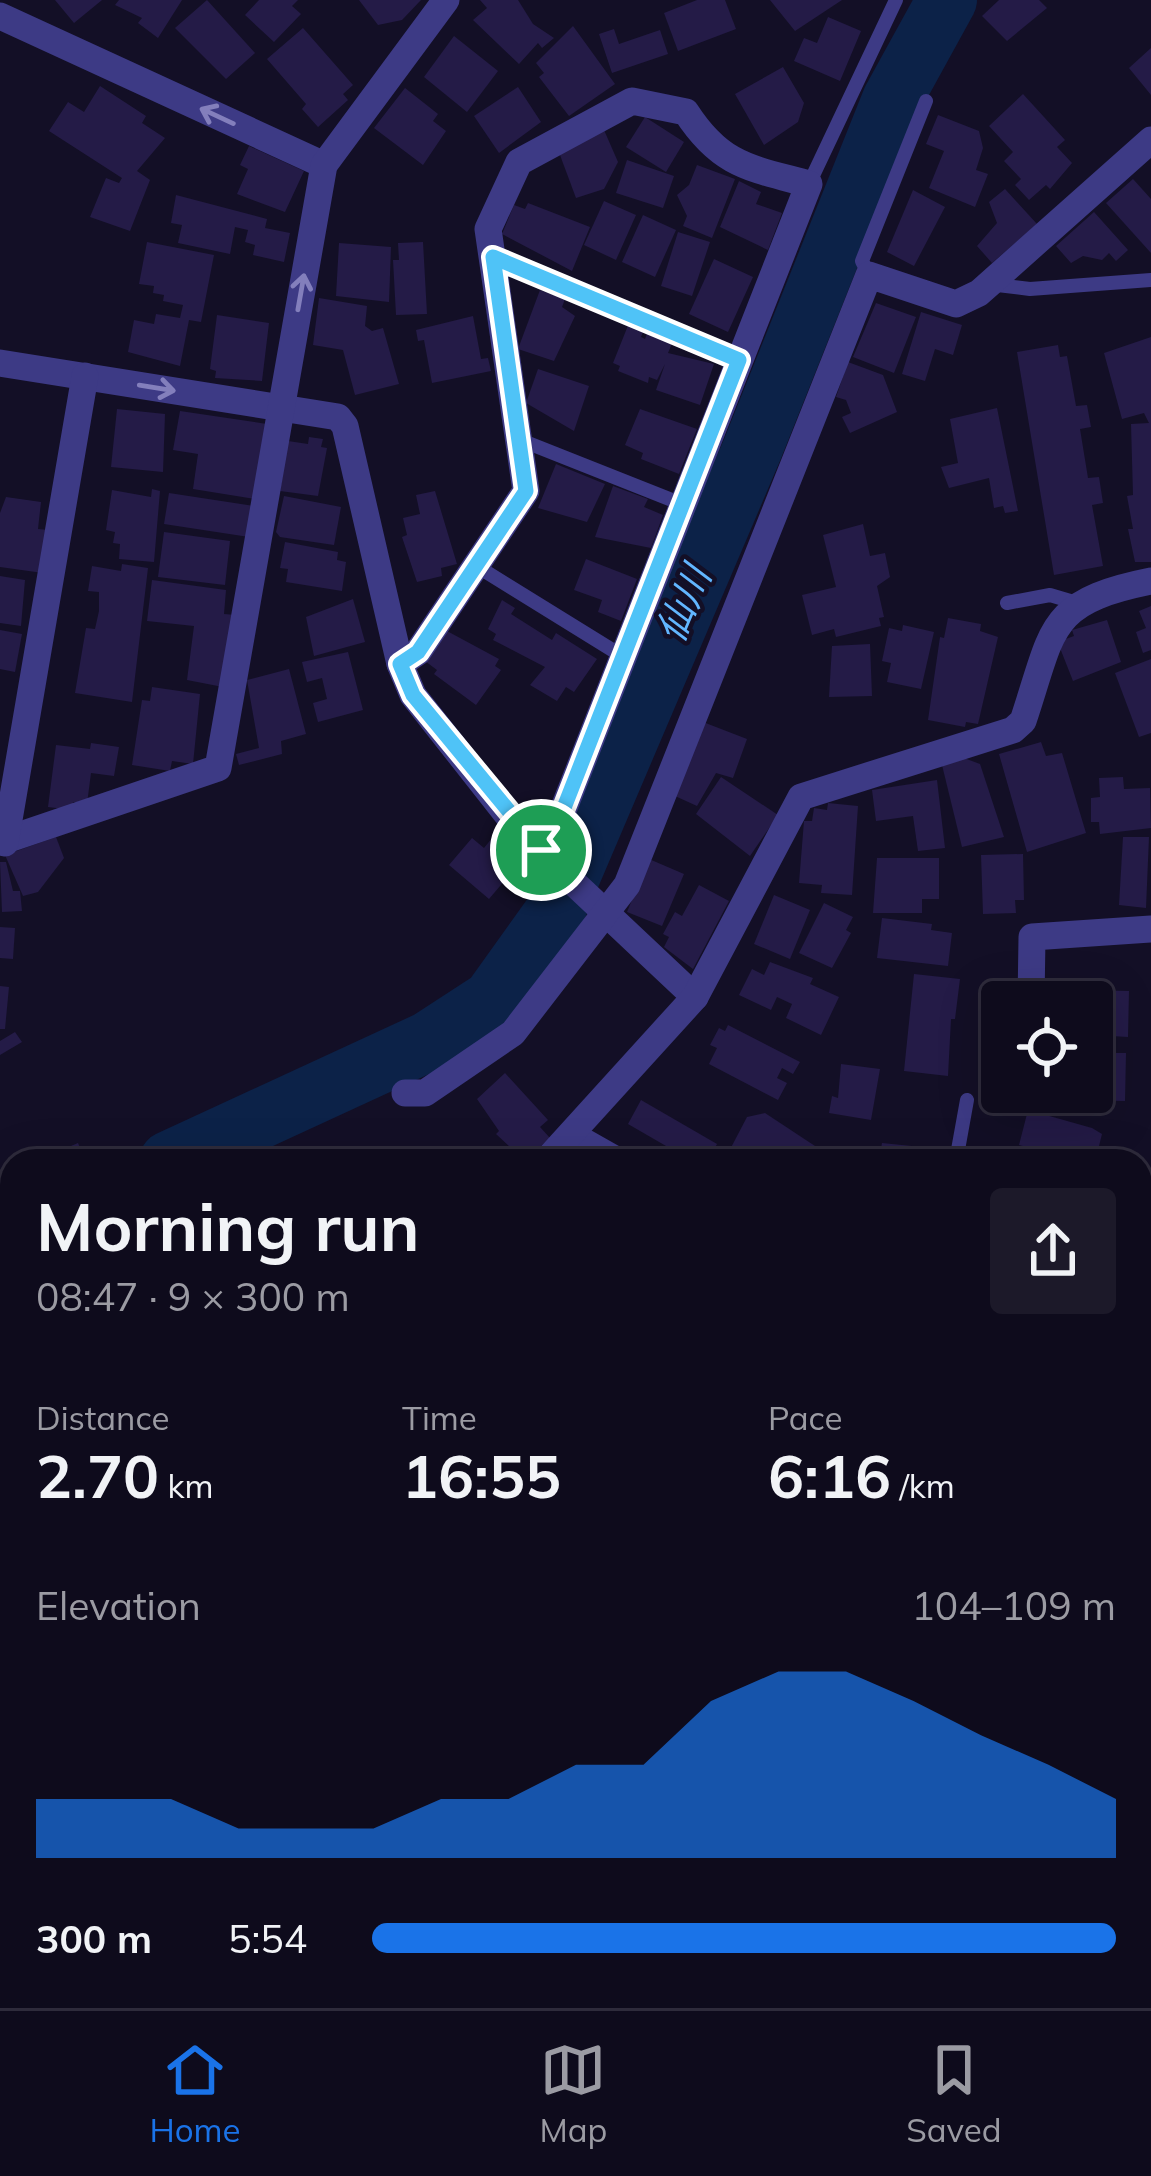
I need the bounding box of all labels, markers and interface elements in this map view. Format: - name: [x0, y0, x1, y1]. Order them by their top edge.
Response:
- one-way arrow: [200, 104, 236, 126]
- one-way arrow: [291, 274, 314, 313]
- one-way arrow: [137, 377, 176, 400]
- water label: 仙川: [645, 555, 722, 649]
- pin: [490, 799, 592, 901]
- icon: arrive: [508, 817, 574, 883]
- map controls: [981, 981, 1113, 1113]
- button: locate: [981, 981, 1113, 1113]
- text: Morning run: [36, 1185, 419, 1268]
- button: share: [990, 1188, 1116, 1314]
- text: 08:47 · 9 × 300 m: [36, 1272, 350, 1321]
- text: Distance: [36, 1397, 169, 1438]
- text: Time: [402, 1397, 477, 1438]
- text: Pace: [768, 1397, 842, 1438]
- text: 2.70: [36, 1438, 159, 1513]
- text: 16:55: [402, 1438, 561, 1513]
- text: 6:16: [768, 1438, 891, 1513]
- text: km: [159, 1465, 213, 1506]
- text: /km: [891, 1465, 955, 1506]
- text: Elevation: [36, 1581, 201, 1630]
- text: 104–109 m: [911, 1581, 1116, 1630]
- text: 300 m: [36, 1914, 152, 1963]
- text: 5:54: [228, 1914, 307, 1963]
- tab: Home: [149, 2037, 241, 2150]
- tab: Map: [539, 2037, 607, 2150]
- tab: Saved: [906, 2037, 1002, 2150]

